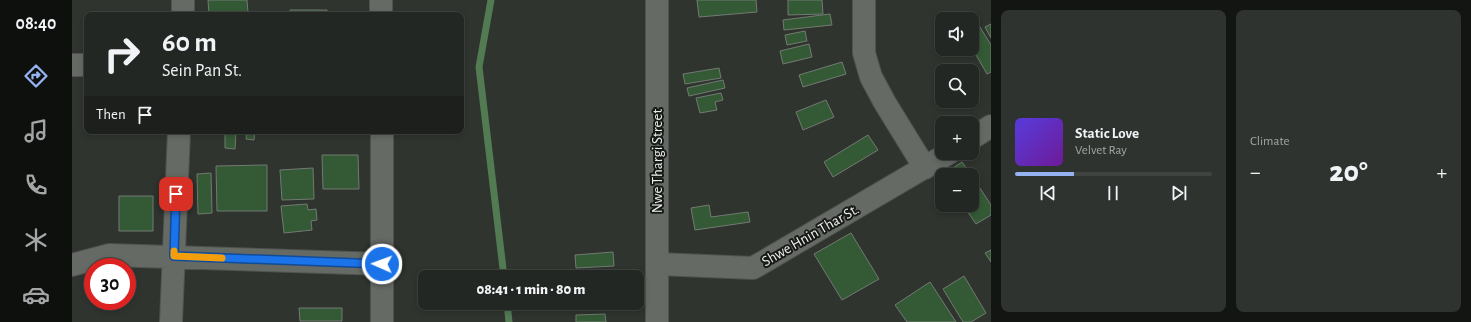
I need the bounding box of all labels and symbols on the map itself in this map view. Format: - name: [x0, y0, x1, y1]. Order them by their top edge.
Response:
- street label: Nwe Thargi Street: [650, 109, 665, 213]
- pin: [159, 177, 193, 211]
- street label: Shwe Hnin Thar St.: [759, 202, 861, 269]
- position arrow: [361, 243, 403, 285]
- speed limit sign: 30: [84, 258, 136, 310]

